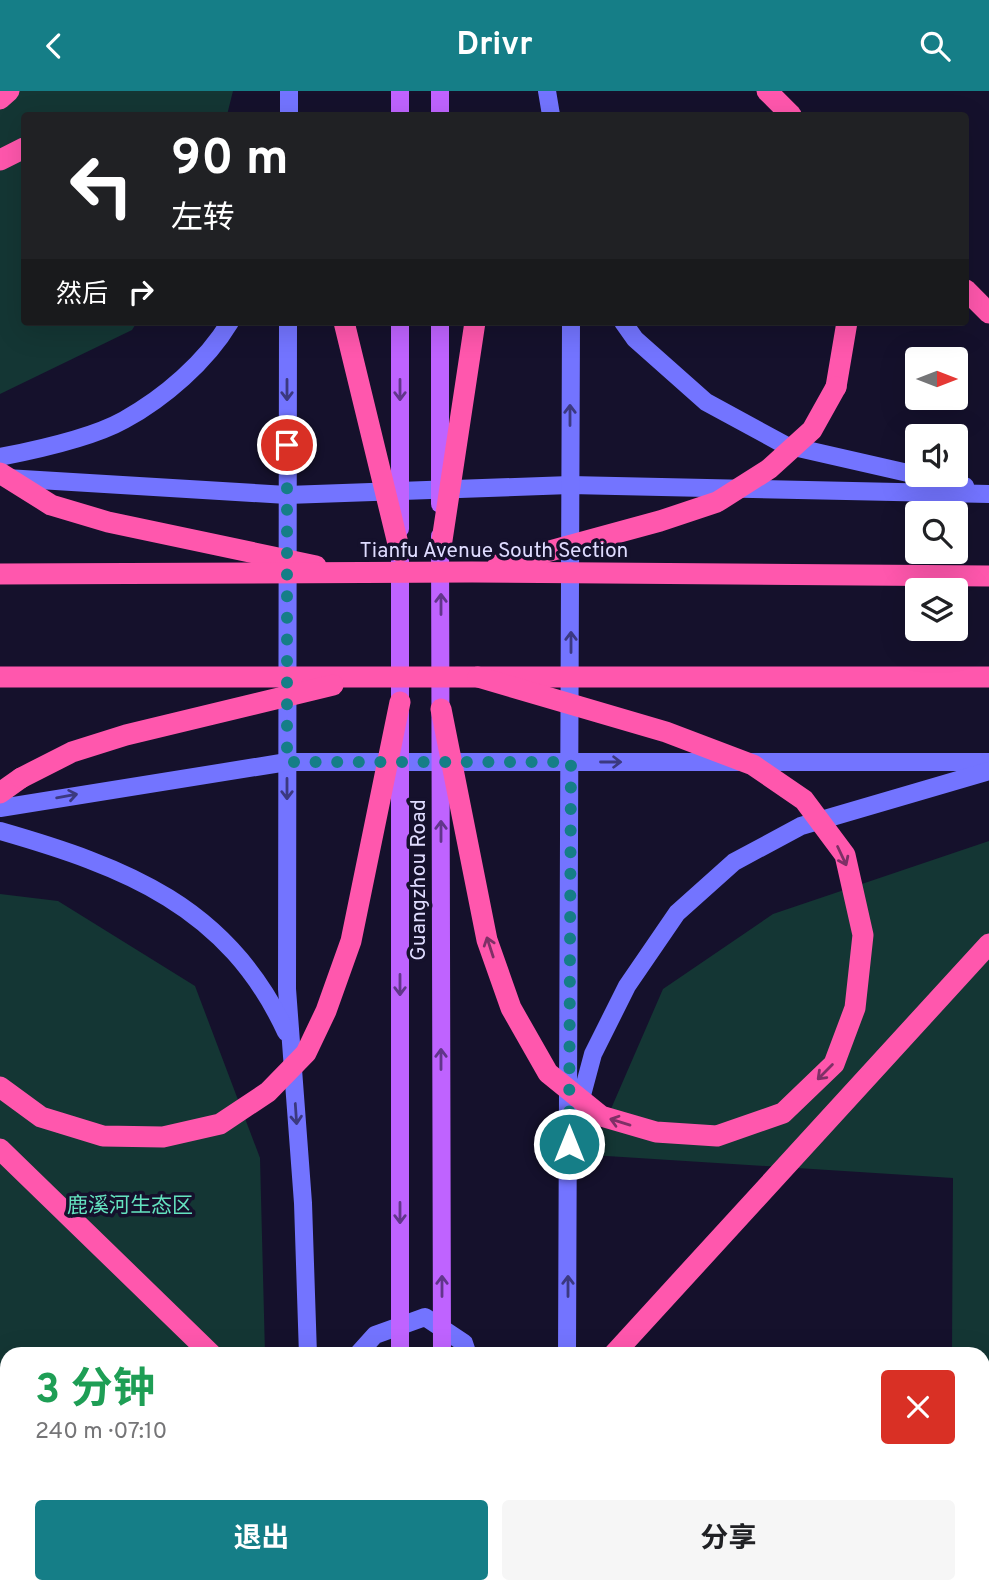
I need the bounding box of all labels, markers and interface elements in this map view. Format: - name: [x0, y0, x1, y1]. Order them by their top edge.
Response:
- text: Drivr: [456, 26, 533, 66]
- icon: back: [35, 27, 73, 65]
- icon: search: [916, 27, 954, 65]
- text: 90 m: [171, 130, 289, 192]
- icon: left: [56, 140, 147, 231]
- text: 左转: [171, 200, 235, 240]
- icon: right: [122, 273, 160, 311]
- text: 然后: [56, 279, 108, 312]
- north arrow: [905, 347, 968, 409]
- map controls: [905, 347, 968, 641]
- one-way arrow: [280, 378, 294, 401]
- one-way arrow: [393, 379, 407, 402]
- one-way arrow: [564, 404, 577, 427]
- pin: [257, 415, 317, 475]
- button: sound: [905, 424, 968, 487]
- icon: arrive: [268, 426, 306, 464]
- button: search: [905, 501, 968, 564]
- street label: Tianfu Avenue South Section: [360, 538, 628, 565]
- button: layers: [905, 578, 968, 641]
- one-way arrow: [434, 593, 448, 616]
- one-way arrow: [564, 631, 578, 654]
- one-way arrow: [599, 755, 622, 769]
- one-way arrow: [280, 777, 294, 800]
- one-way arrow: [55, 789, 78, 802]
- street label: Guangzhou Road: [406, 799, 433, 961]
- one-way arrow: [434, 820, 448, 843]
- one-way arrow: [836, 845, 850, 866]
- one-way arrow: [483, 937, 495, 959]
- one-way arrow: [393, 973, 407, 996]
- one-way arrow: [434, 1048, 448, 1071]
- one-way arrow: [817, 1063, 834, 1080]
- one-way arrow: [290, 1103, 303, 1126]
- position arrow: [532, 1107, 606, 1181]
- one-way arrow: [609, 1114, 631, 1127]
- park label: 鹿溪河生态区: [67, 1193, 193, 1220]
- one-way arrow: [393, 1201, 407, 1224]
- one-way arrow: [435, 1275, 449, 1298]
- one-way arrow: [561, 1275, 575, 1298]
- text: 3 分钟: [35, 1365, 155, 1418]
- button: close: [881, 1370, 955, 1444]
- text: 240 m · 07:10: [35, 1418, 167, 1447]
- button: 退出: [35, 1500, 488, 1580]
- button: 分享: [502, 1500, 955, 1580]

